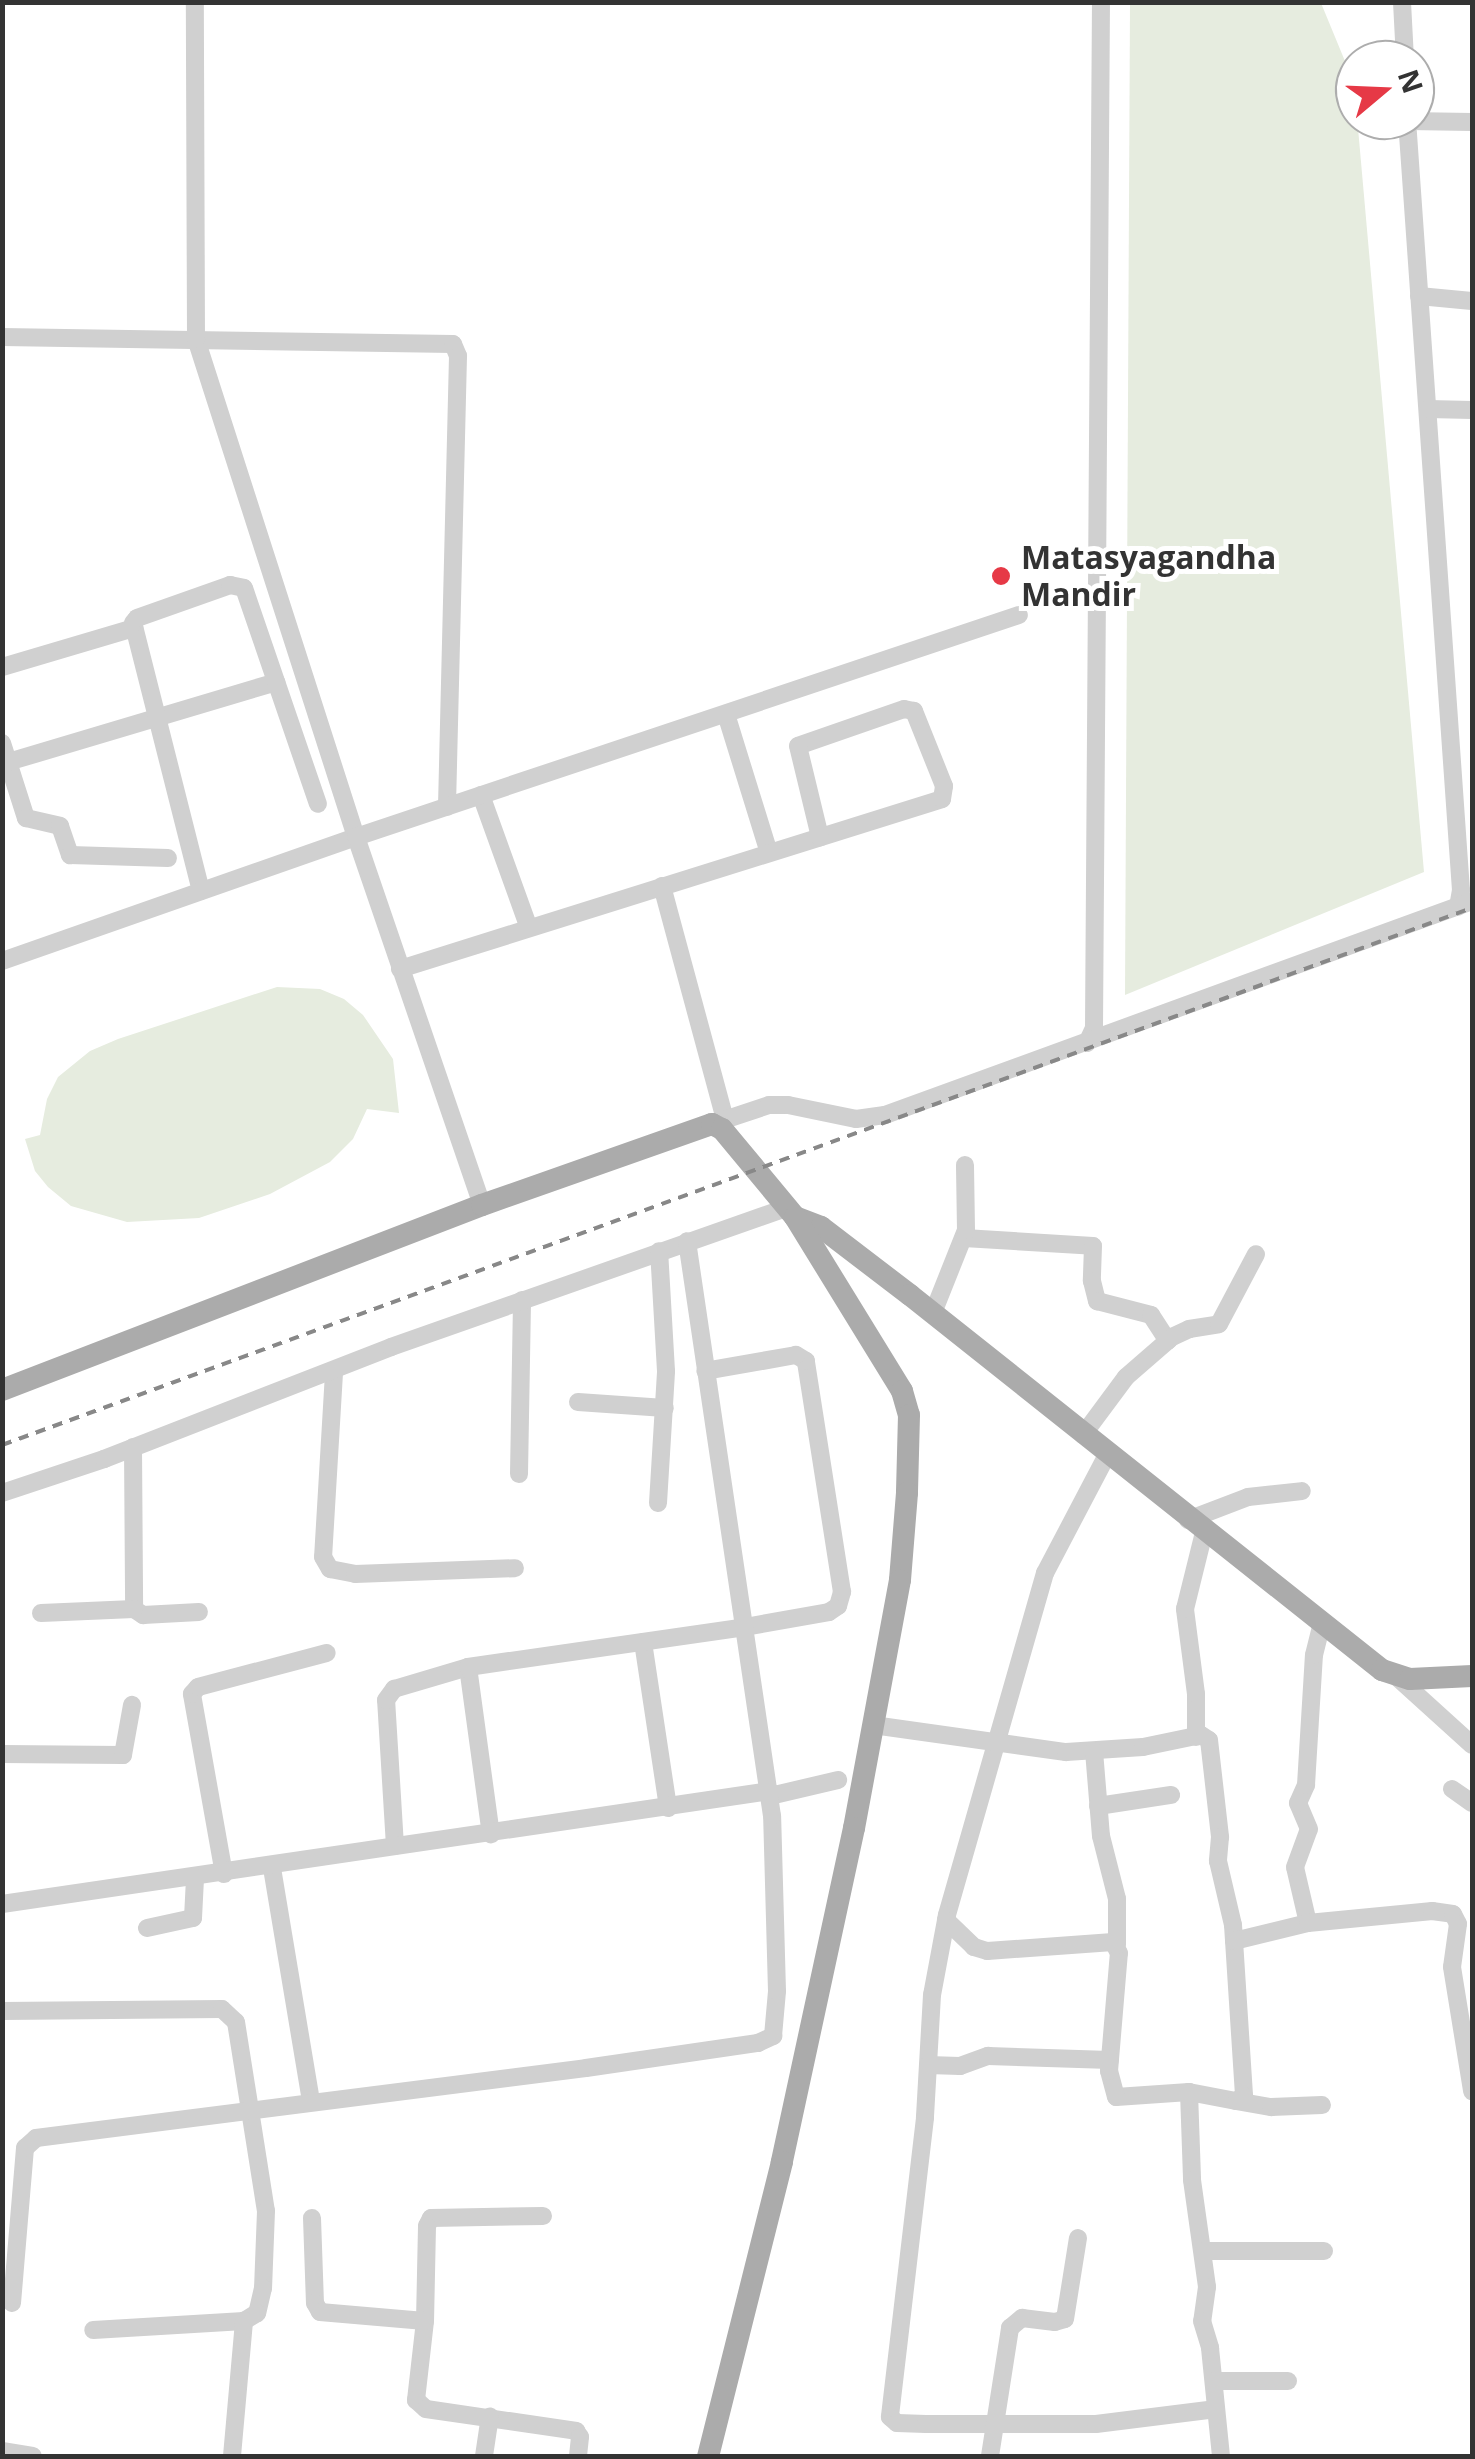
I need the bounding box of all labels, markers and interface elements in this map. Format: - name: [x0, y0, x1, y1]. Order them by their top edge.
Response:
- north arrow: [1335, 40, 1435, 140]
- text: N: [1390, 64, 1433, 98]
- place label: Matasyagandha Mandir: [1021, 539, 1276, 614]
- marker: Matasyagandha Mandir: [990, 565, 1012, 587]

